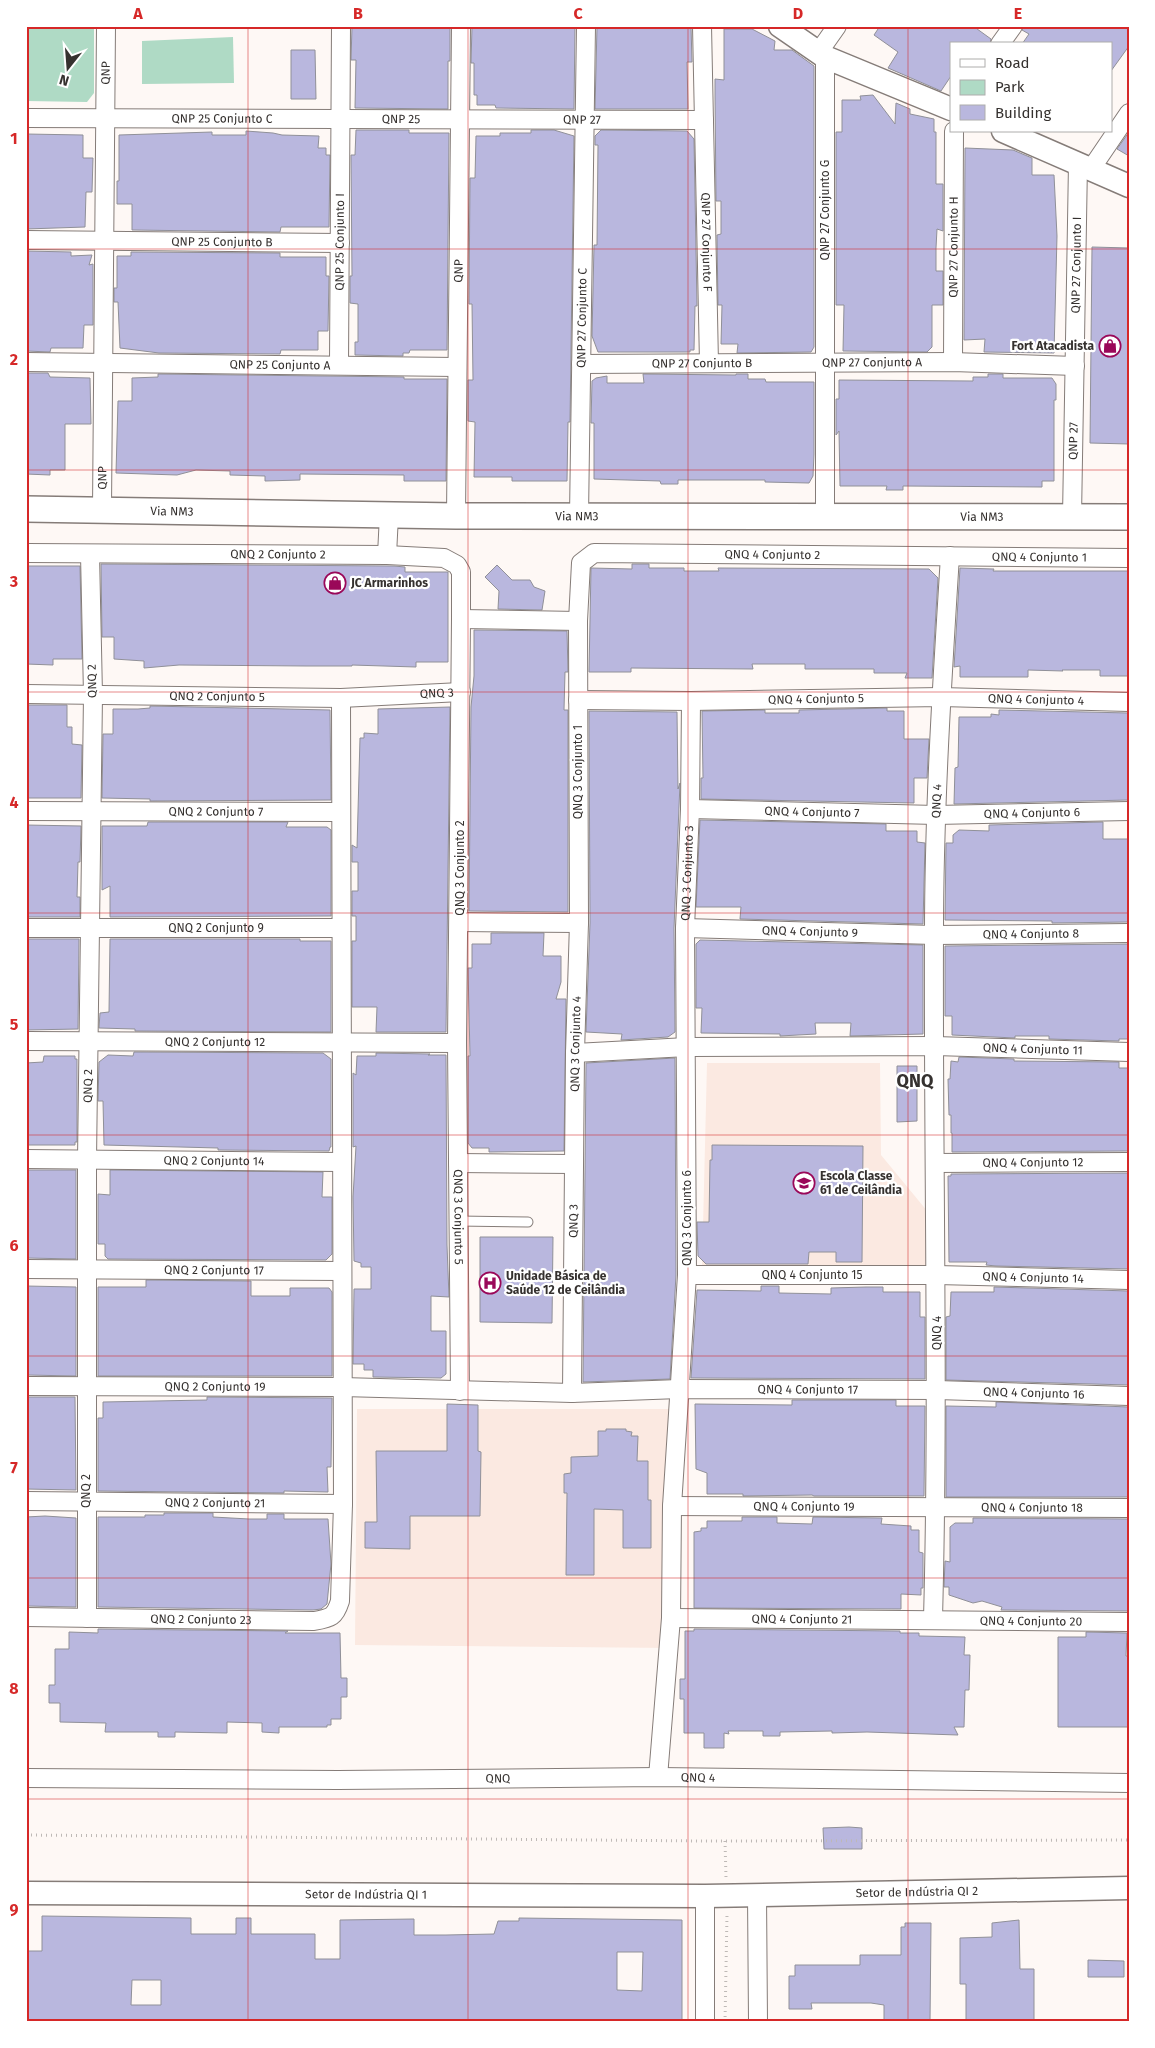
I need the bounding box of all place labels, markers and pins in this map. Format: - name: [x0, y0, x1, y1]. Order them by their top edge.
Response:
- shop icon: Fort Atacadista: [1098, 334, 1122, 358]
- place label: Fort Atacadista: [1011, 339, 1094, 353]
- shop icon: JC Armarinhos: [323, 571, 347, 595]
- place label: JC Armarinhos: [350, 576, 428, 590]
- place label: Escola Classe 61 de Ceilândia: [820, 1169, 902, 1197]
- school or university icon: Escola Classe 61 de Ceilândia: [792, 1171, 816, 1195]
- place label: Unidade Básica de Saúde 12 de Ceilândia: [506, 1269, 626, 1297]
- hospital icon: Unidade Básica de Saúde 12 de Ceilândia: [478, 1271, 502, 1295]

